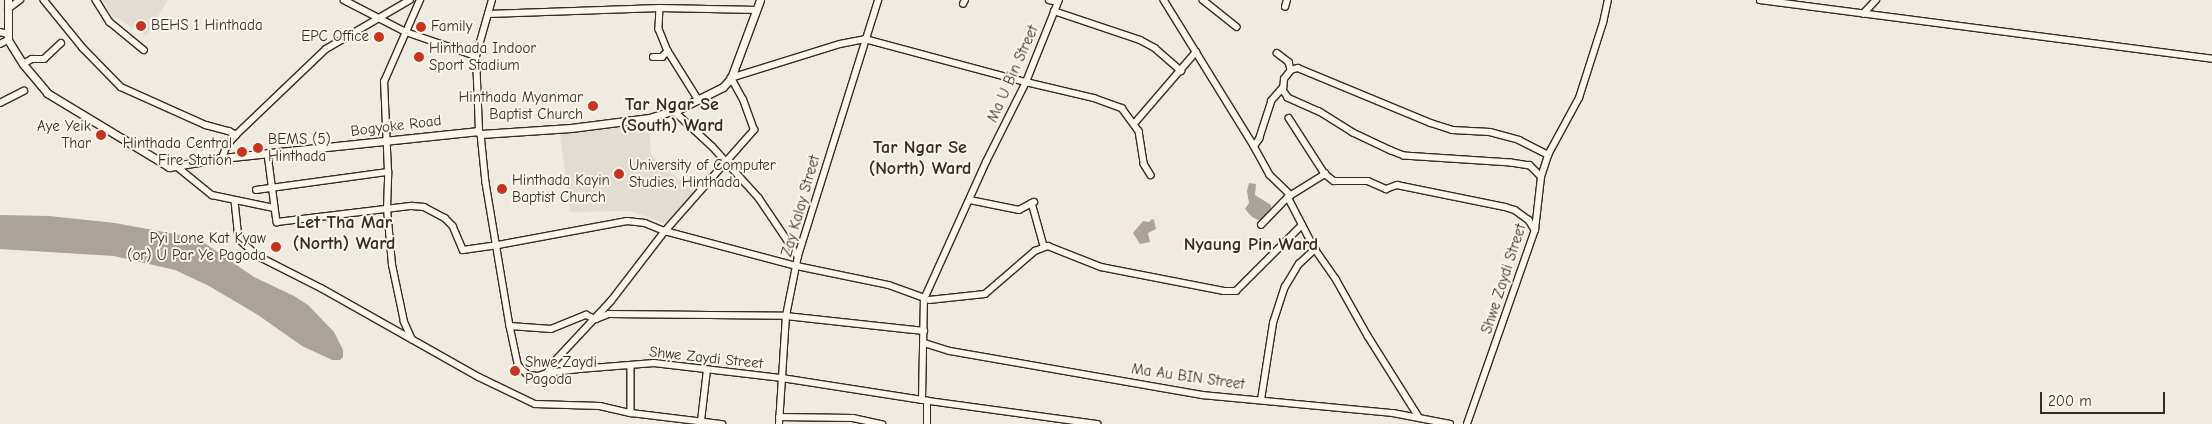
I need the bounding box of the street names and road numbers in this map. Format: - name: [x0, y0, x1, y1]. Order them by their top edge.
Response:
- street label: Ma U Bin Street: [984, 23, 1042, 125]
- street label: Bogyoke Road: [350, 111, 442, 141]
- street label: Zay Kalay Street: [778, 153, 824, 259]
- street label: Shwe Zaydi Street: [1478, 222, 1530, 336]
- street label: Shwe Zaydi Street: [648, 343, 764, 373]
- street label: Ma Au BIN Street: [1130, 360, 1246, 394]

